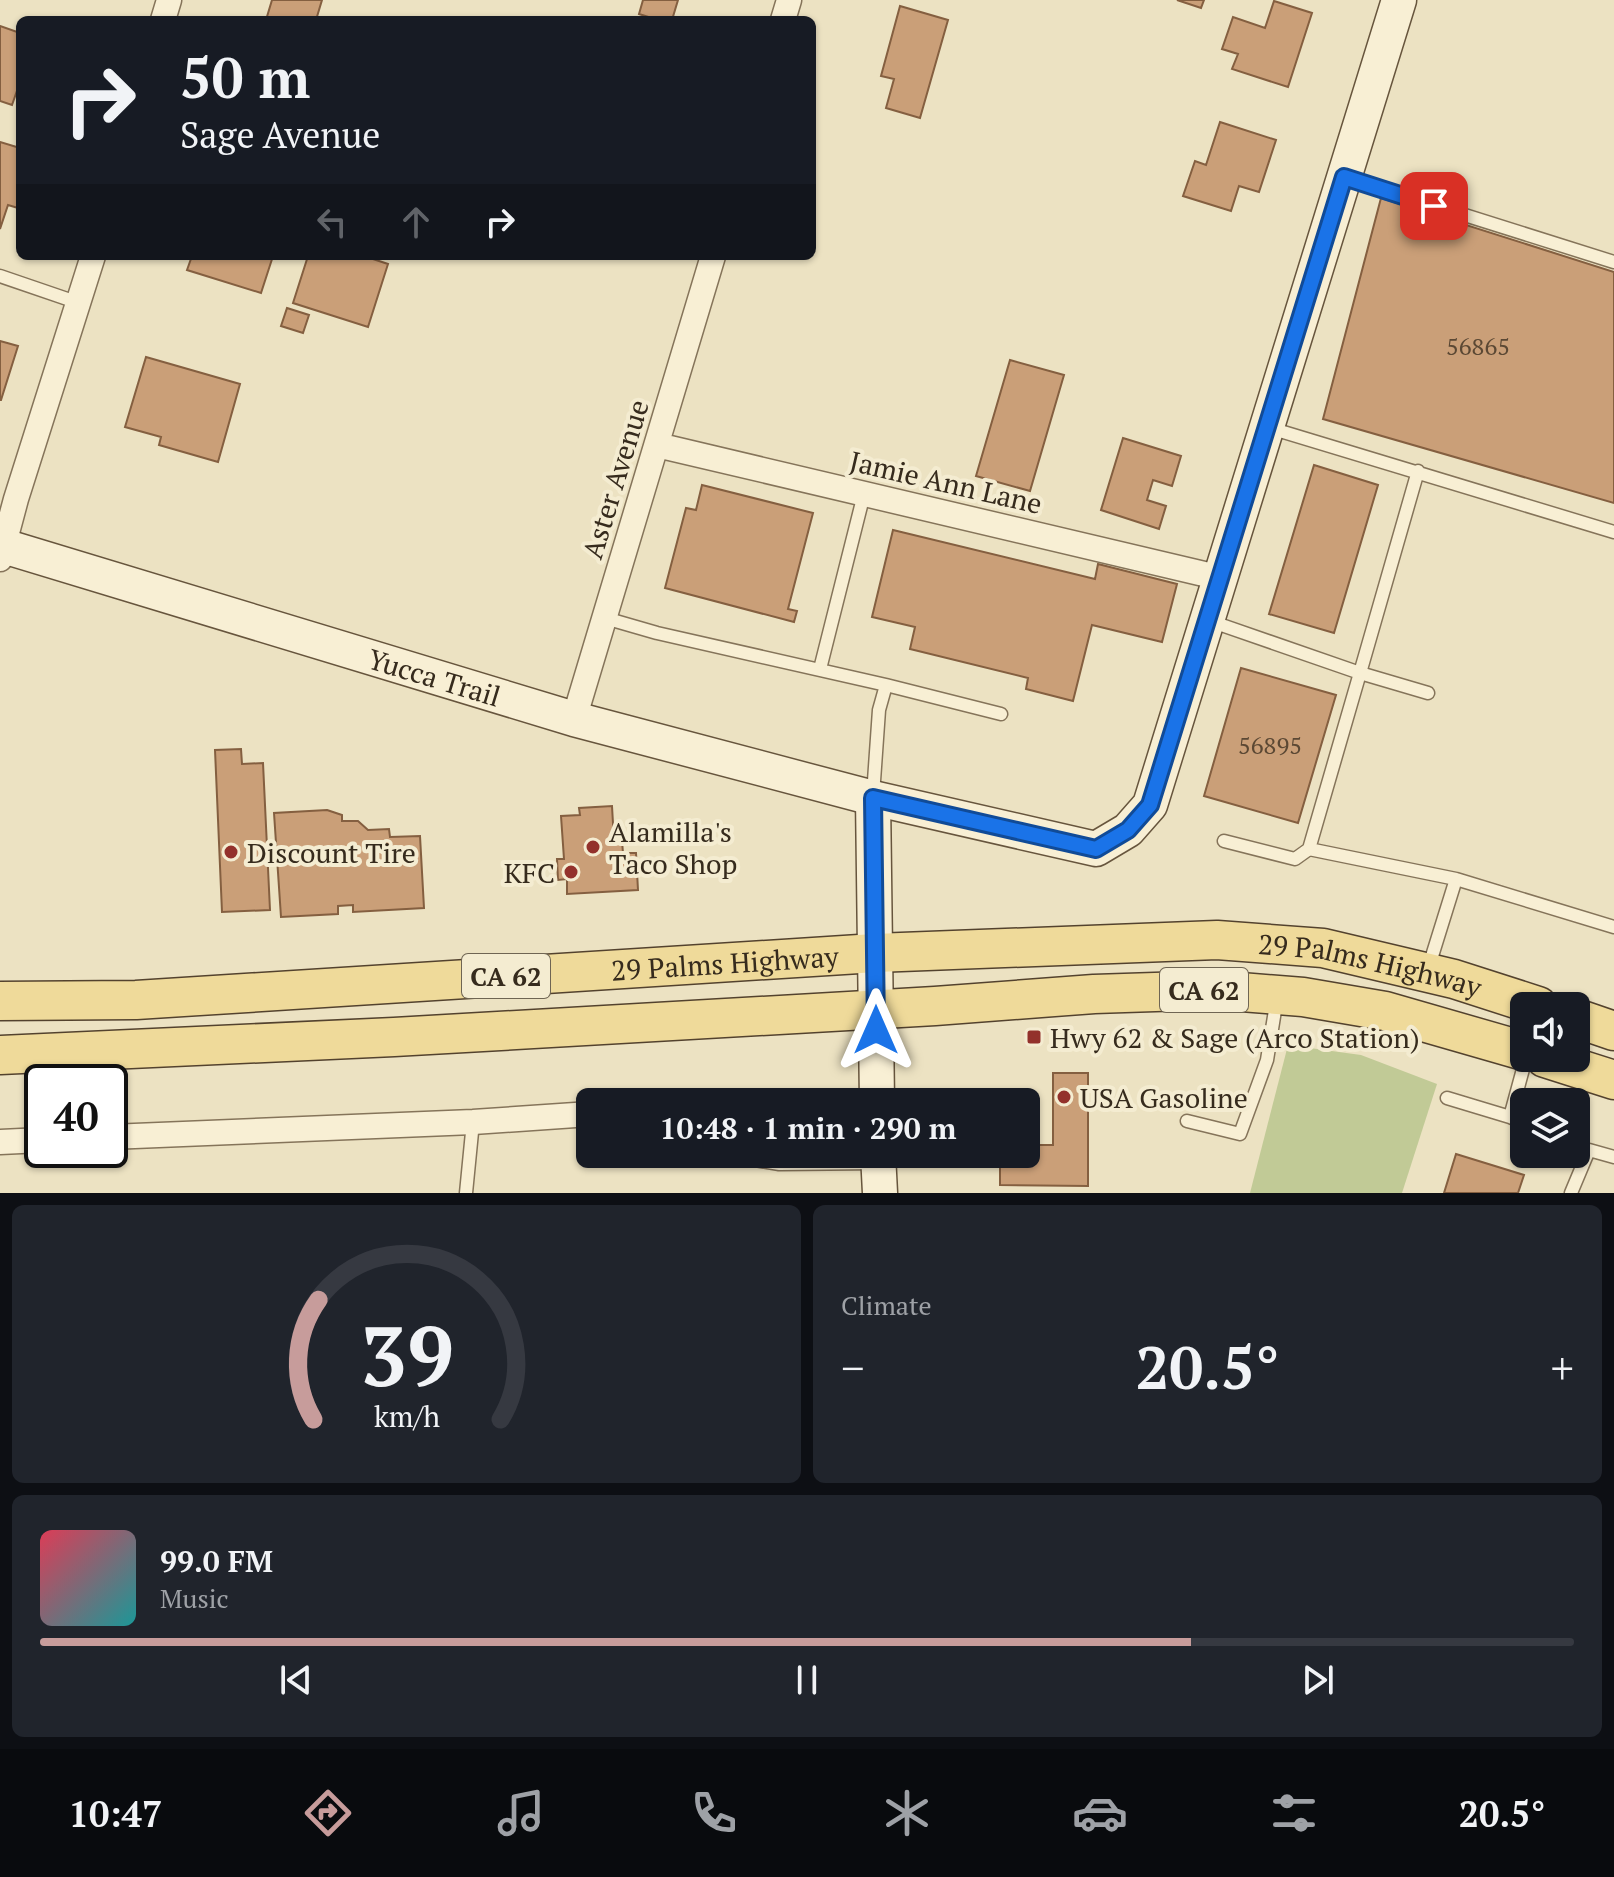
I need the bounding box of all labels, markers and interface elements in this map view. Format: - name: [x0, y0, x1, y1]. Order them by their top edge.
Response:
- text: 50 m: [180, 40, 310, 114]
- icon: right: [48, 48, 152, 152]
- text: Sage Avenue: [180, 111, 380, 158]
- pin: [1400, 172, 1468, 240]
- icon: arrive: [1412, 184, 1456, 228]
- icon: left: [310, 200, 354, 244]
- icon: ahead: [394, 200, 438, 244]
- icon: right: [478, 200, 522, 244]
- house number: 56865: [1446, 330, 1510, 362]
- street label: Aster Avenue: [573, 395, 657, 563]
- street label: Jamie Ann Lane: [846, 442, 1046, 522]
- street label: Yucca Trail: [364, 639, 505, 714]
- house number: 56895: [1238, 729, 1302, 761]
- place label: Alamilla's Taco Shop: [609, 813, 737, 882]
- place label: Discount Tire: [247, 834, 416, 871]
- marker: Alamilla's Taco Shop: [584, 838, 602, 856]
- marker: Discount Tire: [222, 843, 240, 861]
- place label: KFC: [504, 854, 555, 891]
- marker: KFC: [562, 863, 580, 881]
- street label: 29 Palms Highway: [1257, 925, 1487, 1006]
- street label: 29 Palms Highway: [610, 937, 840, 988]
- road number: CA 62: [462, 954, 550, 998]
- road number: CA 62: [1160, 968, 1248, 1012]
- position arrow: [834, 988, 918, 1072]
- map controls: [1510, 992, 1590, 1168]
- button: sound: [1510, 992, 1590, 1072]
- place label: Hwy 62 & Sage (Arco Station): [1050, 1019, 1420, 1056]
- marker: Hwy 62 & Sage (Arco Station): [1025, 1028, 1043, 1046]
- speed limit sign: 40: [24, 1064, 128, 1168]
- place label: USA Gasoline: [1080, 1079, 1248, 1116]
- marker: USA Gasoline: [1055, 1088, 1073, 1106]
- button: layers: [1510, 1088, 1590, 1168]
- text: 10:48 · 1 min · 290 m: [660, 1108, 956, 1148]
- text: Climate: [841, 1288, 932, 1322]
- text: 39: [359, 1300, 454, 1410]
- text: 20.5°: [1135, 1327, 1280, 1406]
- text: −: [841, 1338, 864, 1397]
- text: +: [1551, 1338, 1574, 1397]
- text: km/h: [373, 1397, 440, 1435]
- text: 99.0 FM: [160, 1541, 273, 1581]
- text: Music: [160, 1581, 229, 1615]
- icon: previous: [274, 1658, 318, 1702]
- icon: pause: [785, 1658, 829, 1702]
- icon: next: [1296, 1658, 1340, 1702]
- icon: directions: [300, 1785, 356, 1841]
- icon: music: [493, 1785, 549, 1841]
- icon: phone: [686, 1785, 742, 1841]
- icon: climate: [879, 1785, 935, 1841]
- icon: car: [1072, 1785, 1128, 1841]
- icon: filters: [1266, 1785, 1322, 1841]
- text: 10:47: [69, 1790, 162, 1837]
- text: 20.5°: [1459, 1790, 1545, 1837]

